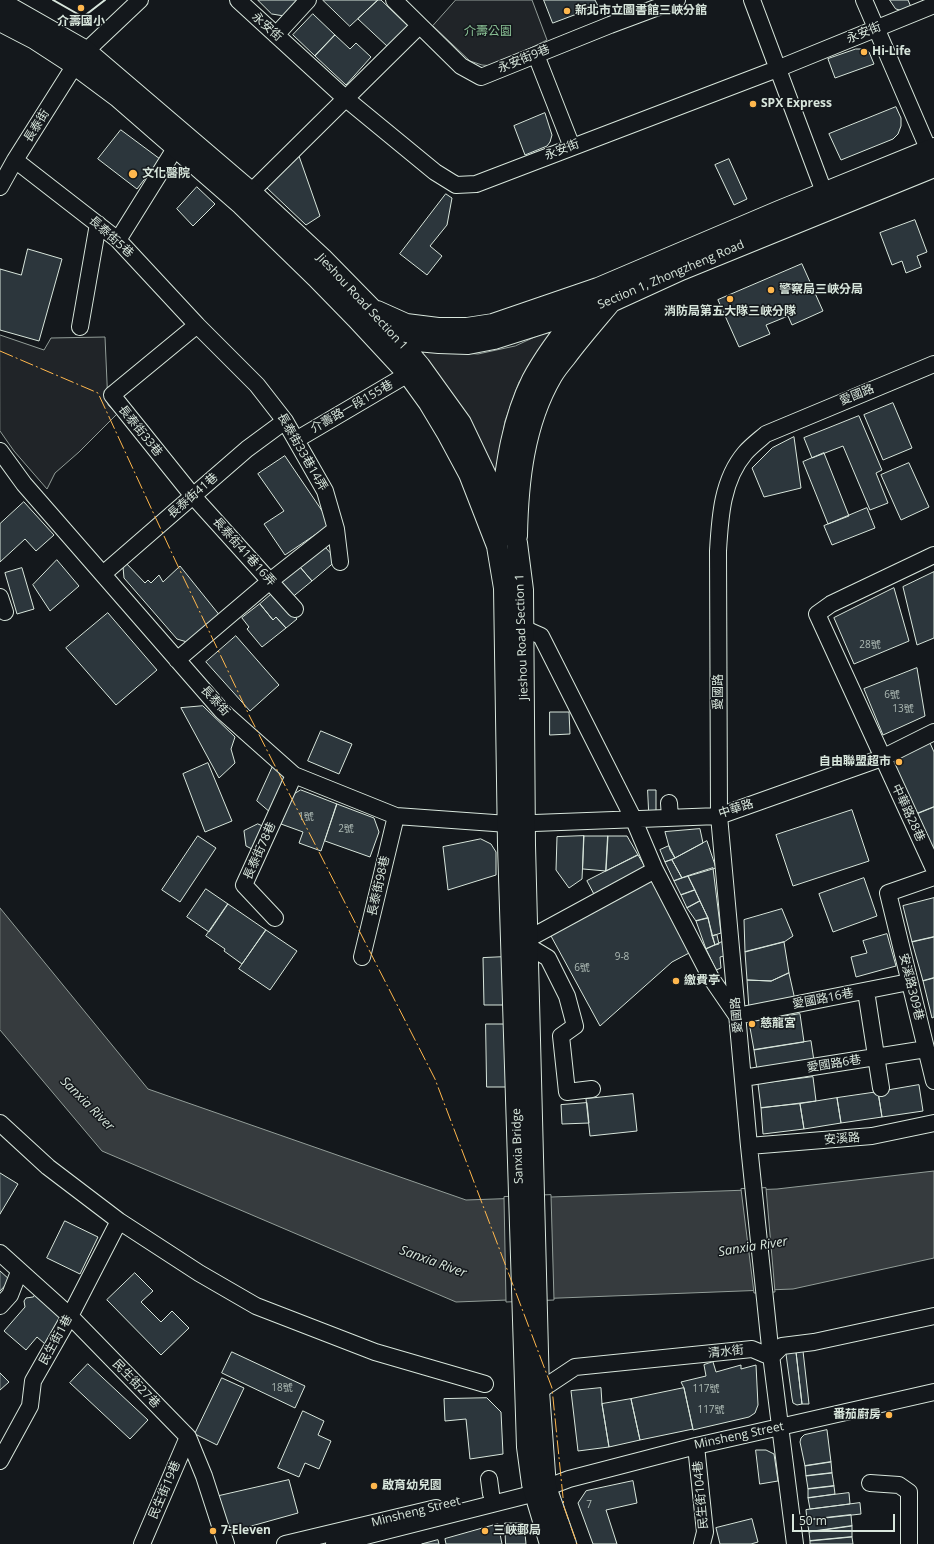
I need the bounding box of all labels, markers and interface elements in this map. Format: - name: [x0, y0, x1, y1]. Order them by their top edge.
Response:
- marker: 介壽國小: [76, 3, 86, 13]
- place label: 新北市立圖書館三峽分館: [575, 4, 707, 18]
- marker: 新北市立圖書館三峽分館: [562, 6, 572, 16]
- street label: 永安街: [249, 10, 285, 44]
- place label: 介壽國小: [57, 15, 105, 29]
- street label: 永安街: [845, 20, 883, 46]
- park label: 介壽公園: [464, 25, 512, 39]
- street label: 永安街9巷: [496, 42, 552, 76]
- place label: Hi-Life: [872, 45, 911, 59]
- marker: Hi-Life: [859, 47, 869, 57]
- place label: SPX Express: [761, 97, 832, 111]
- marker: SPX Express: [748, 99, 758, 109]
- street label: 長泰街: [21, 107, 53, 145]
- street label: 永安街: [543, 137, 581, 163]
- place label: 文化醫院: [142, 167, 190, 181]
- marker: 文化醫院: [127, 168, 139, 180]
- street label: 長泰街5巷: [86, 213, 136, 261]
- street label: Section 1, Zhongzheng Road: [596, 238, 746, 312]
- street label: Jieshou Road Section 1: [314, 251, 410, 353]
- place label: 警察局三峽分局: [779, 283, 863, 297]
- marker: 警察局三峽分局: [766, 285, 776, 295]
- marker: 消防局第五大隊三峽分隊: [725, 294, 735, 304]
- place label: 消防局第五大隊三峽分隊: [664, 305, 796, 319]
- street label: 介壽路一段155巷: [308, 378, 396, 436]
- street label: 愛國路: [838, 382, 876, 408]
- street label: 長泰街33巷: [115, 402, 165, 460]
- street label: 長泰街33巷14弄: [274, 411, 330, 493]
- street label: 長泰街41巷: [165, 470, 221, 522]
- street label: 長泰街41巷16弄: [209, 515, 279, 589]
- street label: Jieshou Road Section 1: [513, 574, 531, 700]
- house number: 28號: [859, 639, 881, 651]
- street label: 愛國路: [712, 674, 726, 710]
- street label: 長泰街: [197, 683, 233, 719]
- house number: 6號: [884, 689, 900, 701]
- house number: 13號: [892, 703, 914, 715]
- place label: 自由聯盟超市: [819, 755, 891, 769]
- marker: 自由聯盟超市: [894, 757, 904, 767]
- street label: 中華路28巷: [888, 782, 928, 844]
- street label: 中華路: [717, 797, 755, 821]
- house number: 1號: [298, 811, 314, 823]
- street label: 長泰街78巷: [241, 820, 279, 882]
- house number: 2號: [338, 823, 354, 835]
- street label: 長泰街98巷: [365, 854, 393, 918]
- house number: 9-8: [615, 951, 629, 963]
- street label: 安溪路309巷: [896, 952, 926, 1022]
- house number: 6號: [574, 962, 590, 974]
- place label: 繳費亭: [684, 974, 720, 988]
- marker: 繳費亭: [671, 976, 681, 986]
- street label: 愛國路16巷: [791, 986, 855, 1012]
- street label: 愛國路: [728, 996, 746, 1034]
- place label: 慈龍宮: [760, 1017, 796, 1031]
- marker: 慈龍宮: [747, 1019, 757, 1029]
- street label: 愛國路6巷: [806, 1053, 862, 1075]
- water label: Sanxia River: [57, 1074, 117, 1134]
- street label: Sanxia Bridge: [509, 1108, 527, 1184]
- street label: 安溪路: [824, 1131, 860, 1147]
- water label: Sanxia River: [717, 1234, 789, 1260]
- water label: Sanxia River: [397, 1243, 469, 1281]
- street label: 民生街1巷: [36, 1313, 76, 1367]
- street label: 清水街: [707, 1343, 745, 1361]
- street label: 民生街27巷: [109, 1357, 163, 1411]
- house number: 18號: [271, 1382, 293, 1394]
- house number: 117號: [692, 1383, 720, 1395]
- house number: 117號: [697, 1404, 725, 1416]
- place label: 番茄廚房: [833, 1408, 881, 1422]
- marker: 番茄廚房: [884, 1410, 894, 1420]
- street label: Minsheng Street: [693, 1419, 785, 1453]
- street label: 民生街19巷: [146, 1459, 184, 1521]
- street label: 民生街104巷: [691, 1460, 711, 1530]
- place label: 啟育幼兒園: [382, 1479, 442, 1493]
- marker: 啟育幼兒園: [369, 1481, 379, 1491]
- street label: Minsheng Street: [370, 1494, 462, 1530]
- house number: 7: [586, 1499, 592, 1511]
- scale bar: [794, 1506, 897, 1532]
- text: 50 m: [799, 1512, 827, 1529]
- place label: 7-Eleven: [221, 1524, 271, 1538]
- place label: 三峽郵局: [493, 1524, 541, 1538]
- marker: 7-Eleven: [208, 1526, 218, 1536]
- marker: 三峽郵局: [480, 1526, 490, 1536]

